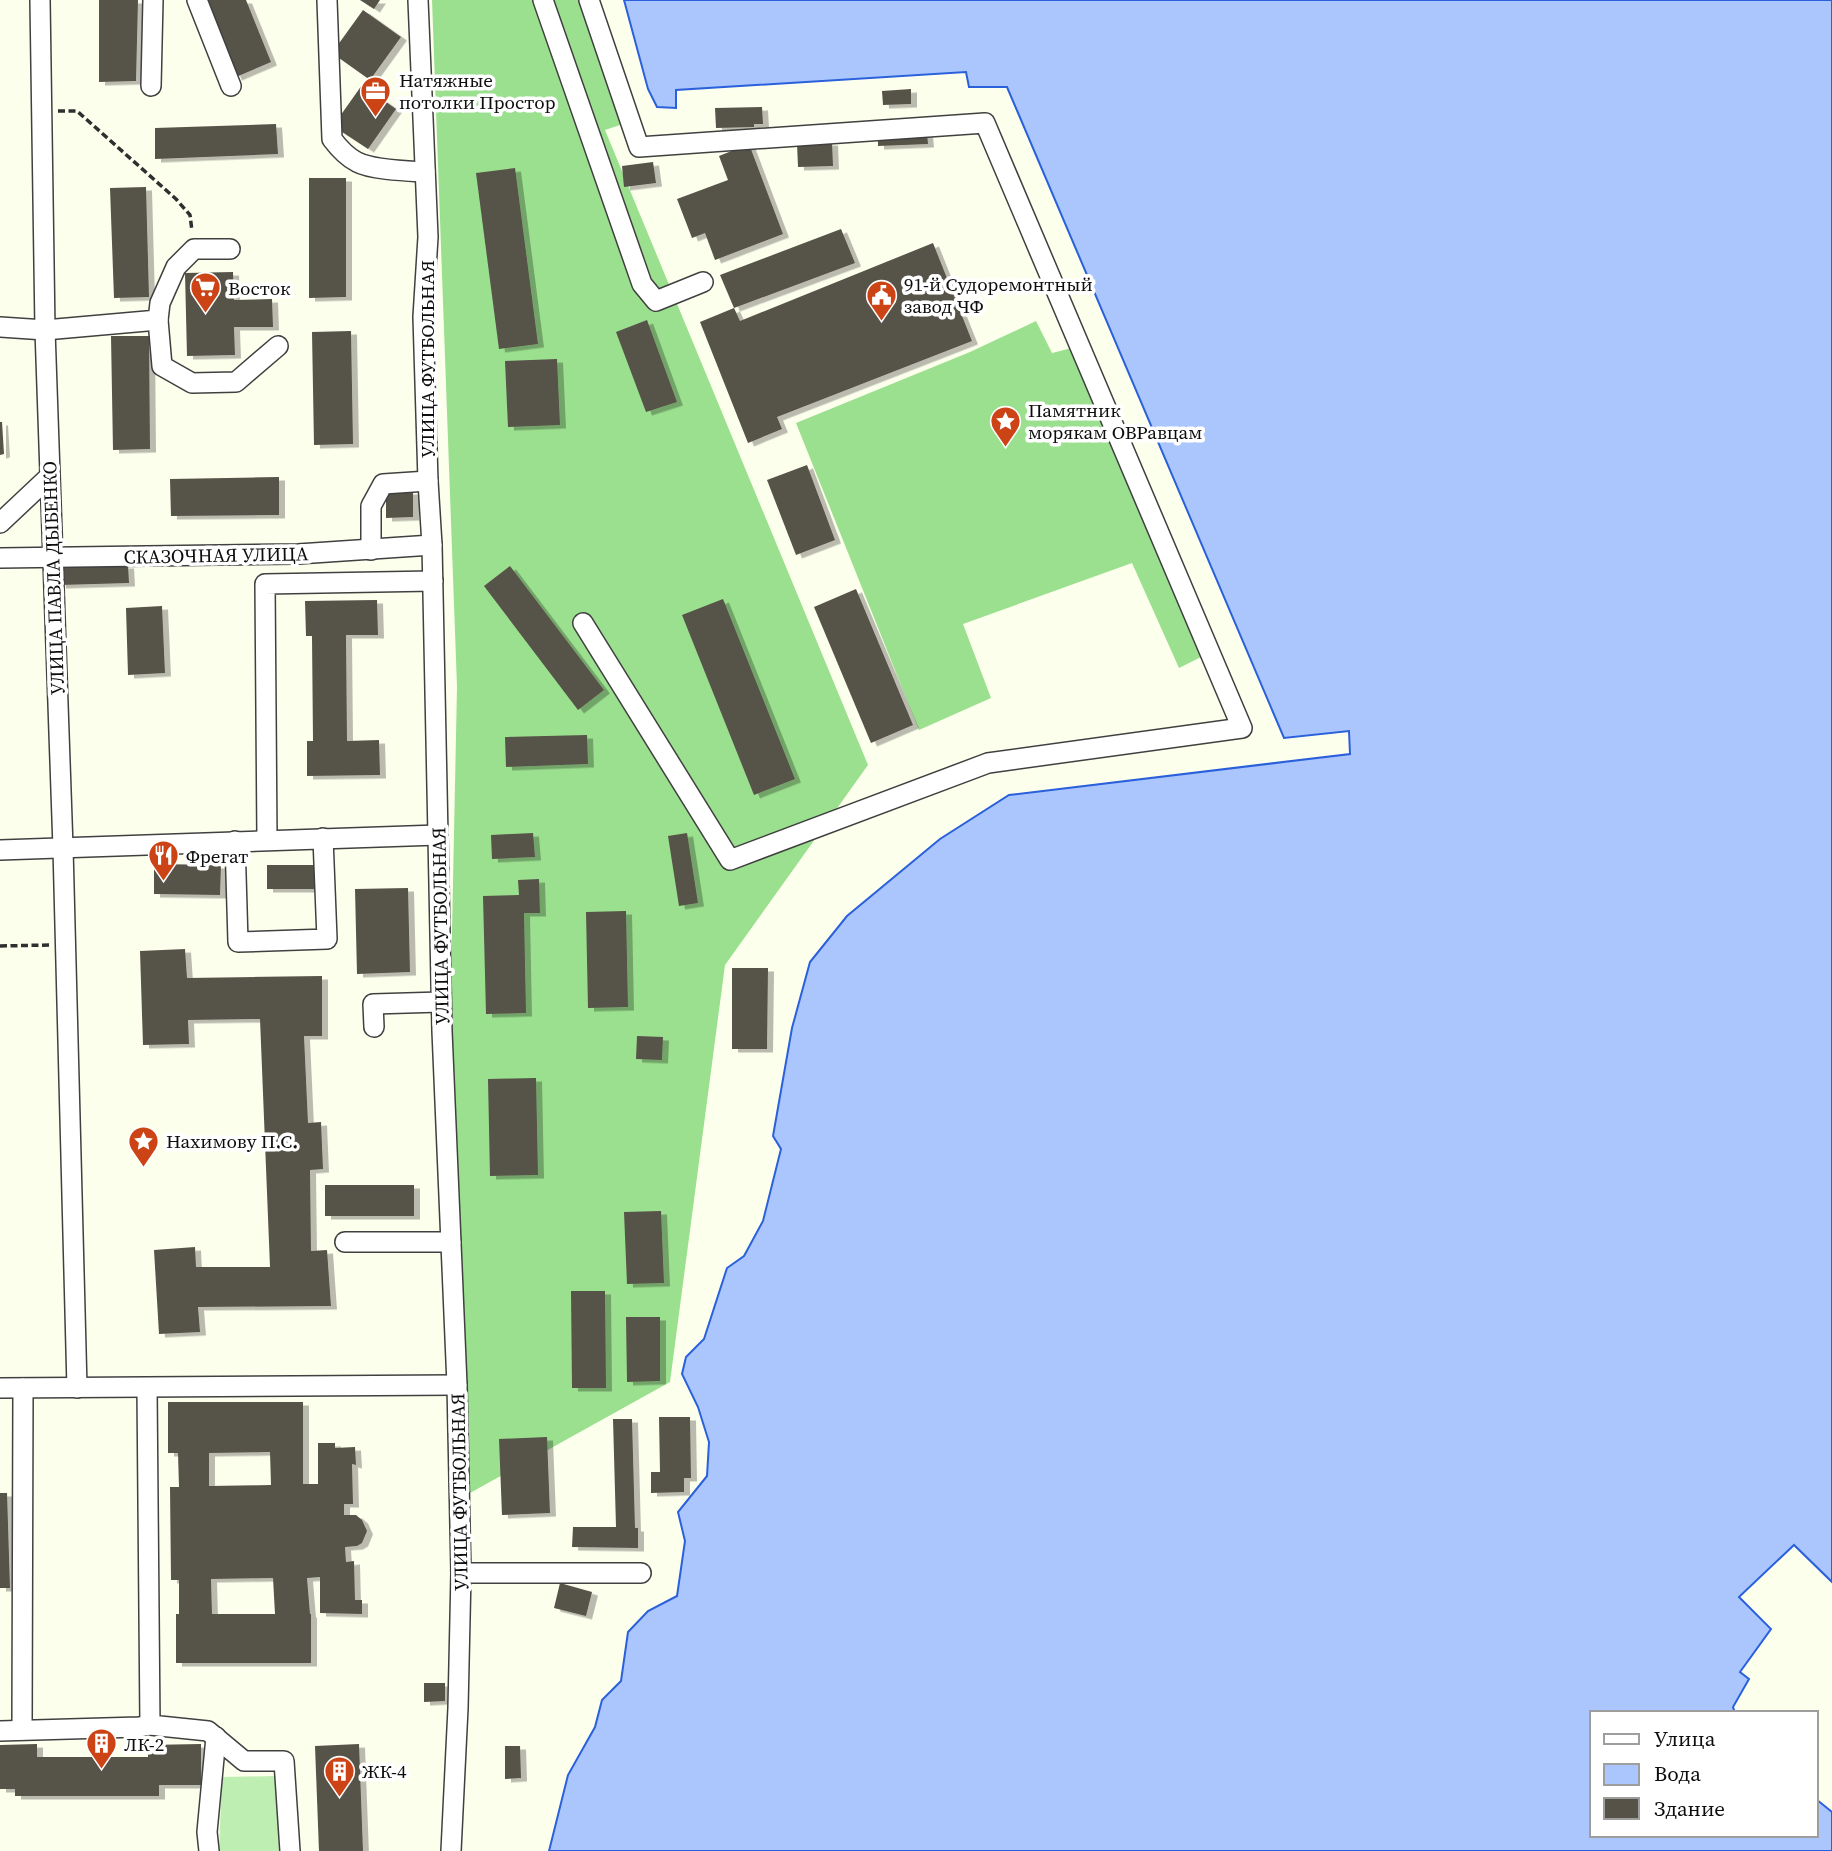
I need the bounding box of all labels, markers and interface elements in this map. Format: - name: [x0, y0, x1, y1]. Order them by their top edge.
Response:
- place label: Натяжные потолки Простор: [399, 67, 556, 115]
- office icon: Натяжные потолки Простор: [359, 74, 393, 118]
- street label: УЛИЦА ФУТБОЛЬНАЯ: [414, 260, 440, 458]
- supermarket icon: Восток: [188, 271, 222, 315]
- place label: 91-й Судоремонтный завод ЧФ: [904, 271, 1093, 319]
- place label: Восток: [228, 275, 291, 301]
- public building icon: 91-й Судоремонтный завод ЧФ: [864, 278, 898, 322]
- place label: Памятник морякам ОВРавцам: [1028, 397, 1202, 445]
- place icon: Памятник морякам ОВРавцам: [988, 404, 1022, 448]
- street label: УЛИЦА ПАВЛА ДЫБЕНКО: [36, 461, 70, 695]
- street label: СКАЗОЧНАЯ УЛИЦА: [123, 540, 309, 570]
- street label: УЛИЦА ФУТБОЛЬНАЯ: [425, 827, 455, 1025]
- restaurant icon: Фрегат: [146, 839, 180, 883]
- place label: Фрегат: [186, 843, 248, 869]
- place icon: Нахимову П.С.: [126, 1124, 160, 1168]
- place label: Нахимову П.С.: [166, 1128, 298, 1154]
- street label: УЛИЦА ФУТБОЛЬНАЯ: [444, 1393, 474, 1591]
- legend: [1590, 1711, 1818, 1837]
- text: Улица: [1654, 1724, 1716, 1753]
- building icon: ЛК-2: [84, 1727, 118, 1771]
- place label: ЛК-2: [124, 1731, 164, 1757]
- building icon: ЖК-4: [322, 1754, 356, 1798]
- place label: ЖК-4: [362, 1758, 407, 1784]
- text: Вода: [1654, 1759, 1701, 1788]
- text: Здание: [1654, 1794, 1725, 1823]

